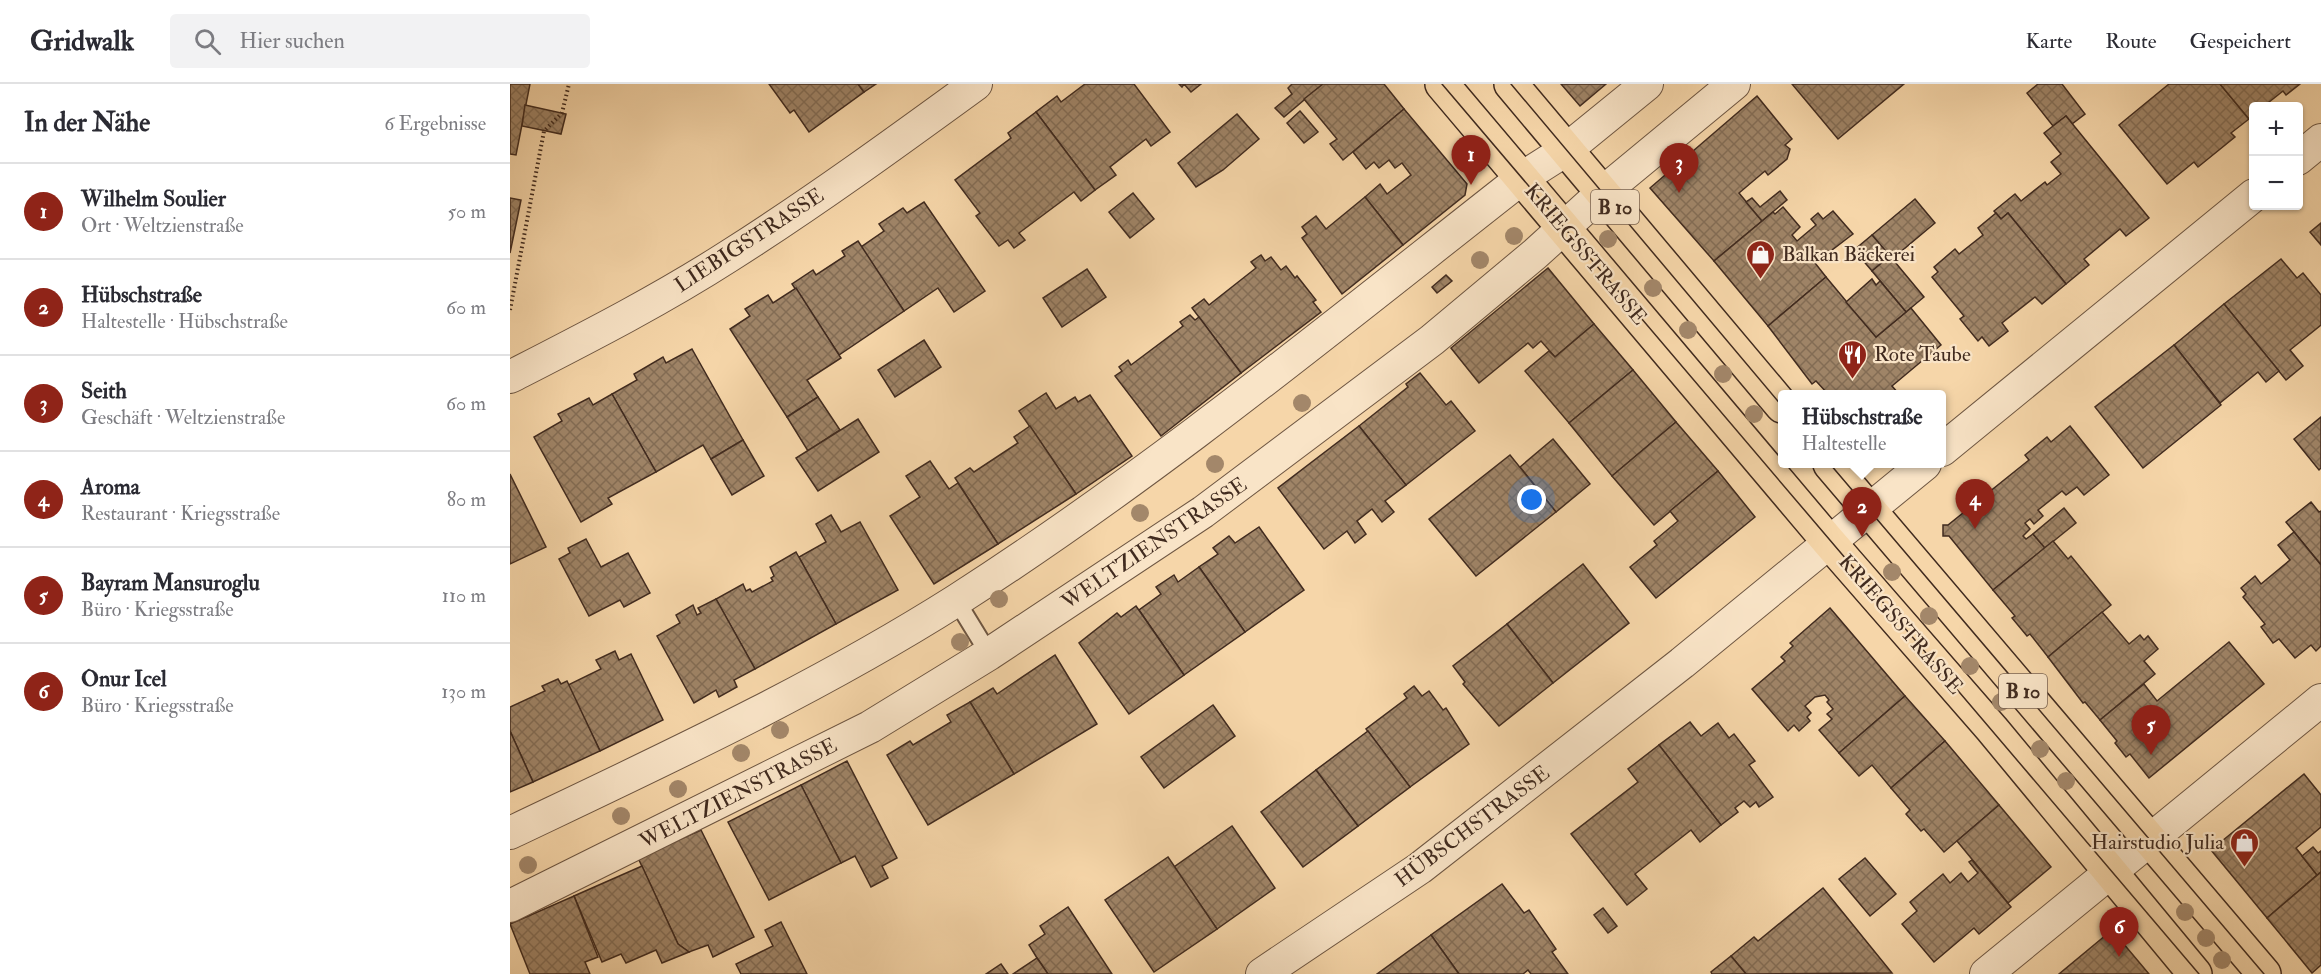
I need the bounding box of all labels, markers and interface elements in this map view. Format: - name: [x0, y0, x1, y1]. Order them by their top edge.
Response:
- search box: [170, 14, 590, 68]
- text: Gridwalk: [30, 24, 134, 59]
- icon: search: [191, 25, 224, 58]
- text: Hier suchen: [239, 27, 345, 55]
- text: Karte: [2026, 28, 2072, 55]
- text: Route: [2105, 28, 2157, 55]
- text: Gespeichert: [2190, 28, 2291, 55]
- map controls: [2249, 102, 2303, 210]
- button: +: [2249, 102, 2303, 156]
- text: In der Nähe: [24, 107, 150, 139]
- text: 6 Ergebnisse: [384, 111, 486, 136]
- pin: 1: [1452, 135, 1490, 185]
- pin: 3: [1660, 144, 1698, 193]
- button: −: [2249, 156, 2303, 210]
- street label: KRIEGSSTRASSE: [1518, 178, 1653, 331]
- street label: LIEBIGSTRASSE: [669, 182, 829, 299]
- text: Wilhelm Soulier: [81, 185, 226, 213]
- road number: B 10: [1591, 190, 1639, 224]
- text: 1: [40, 199, 47, 224]
- text: 50 m: [447, 199, 486, 224]
- text: Ort · Weltzienstraße: [81, 213, 244, 238]
- shop icon: Balkan Bäckerei: [1745, 238, 1777, 280]
- place label: Balkan Bäckerei: [1782, 241, 1915, 268]
- text: Hübschstraße: [81, 281, 202, 309]
- text: 2: [38, 295, 49, 320]
- text: 60 m: [446, 295, 486, 320]
- text: Haltestelle · Hübschstraße: [81, 309, 288, 334]
- restaurant icon: Rote Taube: [1837, 338, 1869, 380]
- place label: Rote Taube: [1874, 341, 1971, 368]
- text: Seith: [81, 377, 127, 405]
- popup: [1778, 390, 1946, 468]
- text: 3: [40, 391, 47, 416]
- text: 60 m: [446, 391, 486, 416]
- text: Hübschstraße: [1802, 403, 1922, 431]
- text: Geschäft · Weltzienstraße: [81, 405, 285, 430]
- text: Haltestelle: [1802, 431, 1886, 456]
- street label: WELTZIENSTRASSE: [1055, 471, 1252, 616]
- text: Aroma: [81, 473, 140, 501]
- pin: 4: [1956, 480, 1994, 529]
- your location: [1517, 485, 1546, 514]
- text: 4: [38, 487, 49, 512]
- text: 80 m: [447, 487, 486, 512]
- pin: 2: [1842, 488, 1882, 537]
- text: Restaurant · Kriegsstraße: [81, 501, 280, 526]
- street label: KRIEGSSTRASSE: [1832, 549, 1969, 700]
- text: Bayram Mansuroglu: [81, 569, 260, 597]
- text: 5: [39, 583, 48, 608]
- text: 110 m: [442, 583, 486, 608]
- text: Büro · Kriegsstraße: [81, 597, 234, 622]
- text: Onur Icel: [81, 665, 167, 693]
- road number: B 10: [1999, 674, 2047, 708]
- text: 6: [38, 679, 49, 704]
- text: 130 m: [441, 679, 486, 704]
- text: Büro · Kriegsstraße: [81, 693, 234, 718]
- pin: 5: [2132, 706, 2170, 755]
- street label: WELTZIENSTRASSE: [634, 732, 842, 855]
- street label: HÜBSCHSTRASSE: [1390, 759, 1555, 893]
- shop icon: Hairstudio Julia: [2229, 826, 2261, 868]
- place label: Hairstudio Julia: [2091, 829, 2224, 856]
- pin: 6: [2100, 908, 2138, 957]

